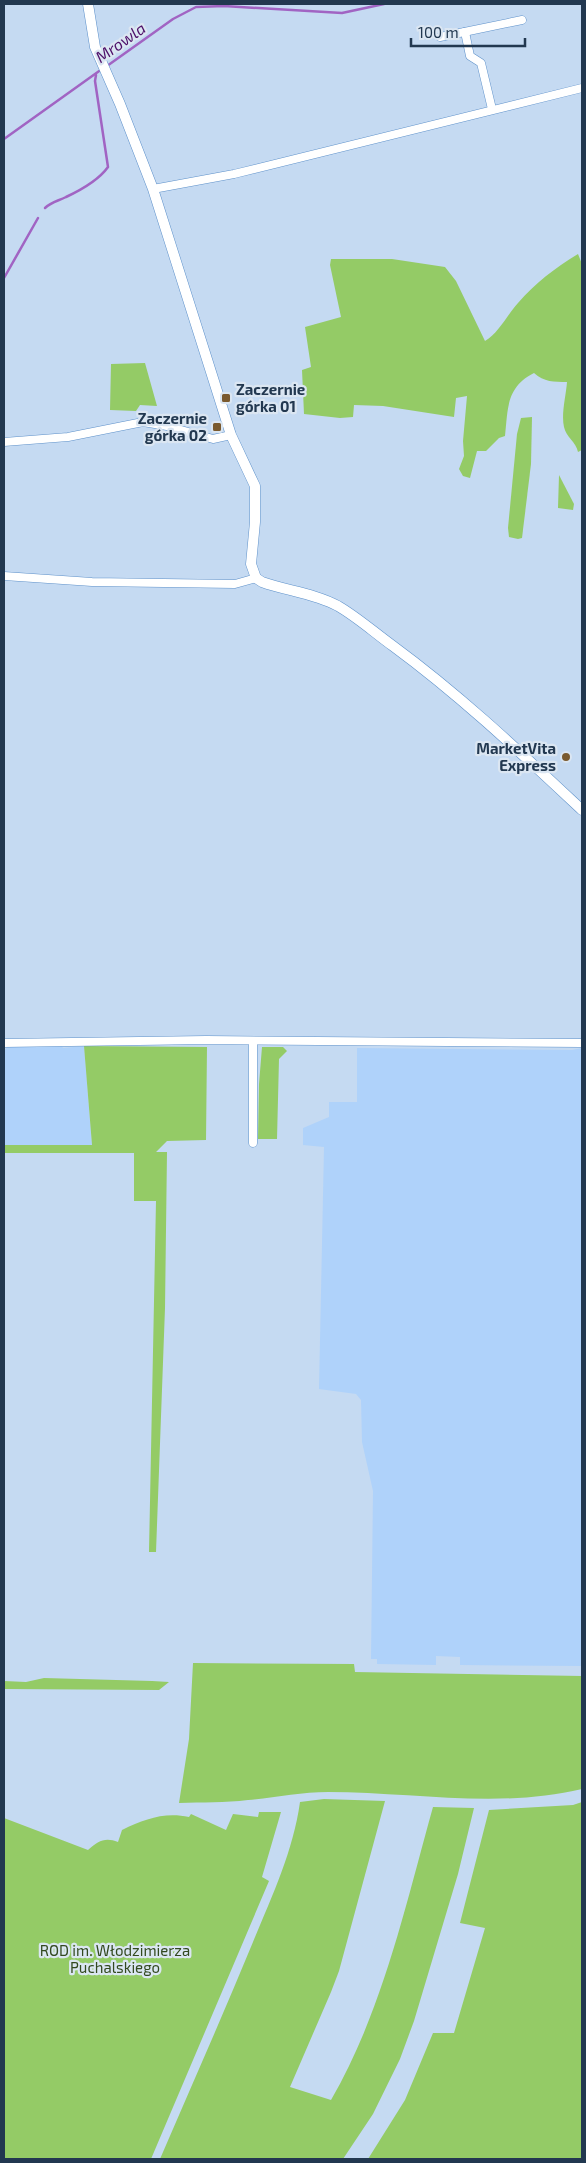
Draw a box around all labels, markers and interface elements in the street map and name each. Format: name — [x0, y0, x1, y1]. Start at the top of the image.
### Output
scale bar — [411, 15, 525, 47]
water label: Mrowla — [91, 18, 149, 66]
text: 100 m — [418, 23, 459, 41]
place label: Zaczernie górka 01 — [236, 380, 305, 415]
marker: Zaczernie górka 01 — [220, 392, 232, 404]
place label: Zaczernie górka 02 — [138, 409, 207, 444]
marker: Zaczernie górka 02 — [211, 421, 223, 433]
place label: MarketVita Express — [476, 739, 556, 774]
marker: MarketVita Express — [560, 751, 572, 763]
park label: ROD im. Włodzimierza Puchalskiego — [40, 1941, 190, 1976]

